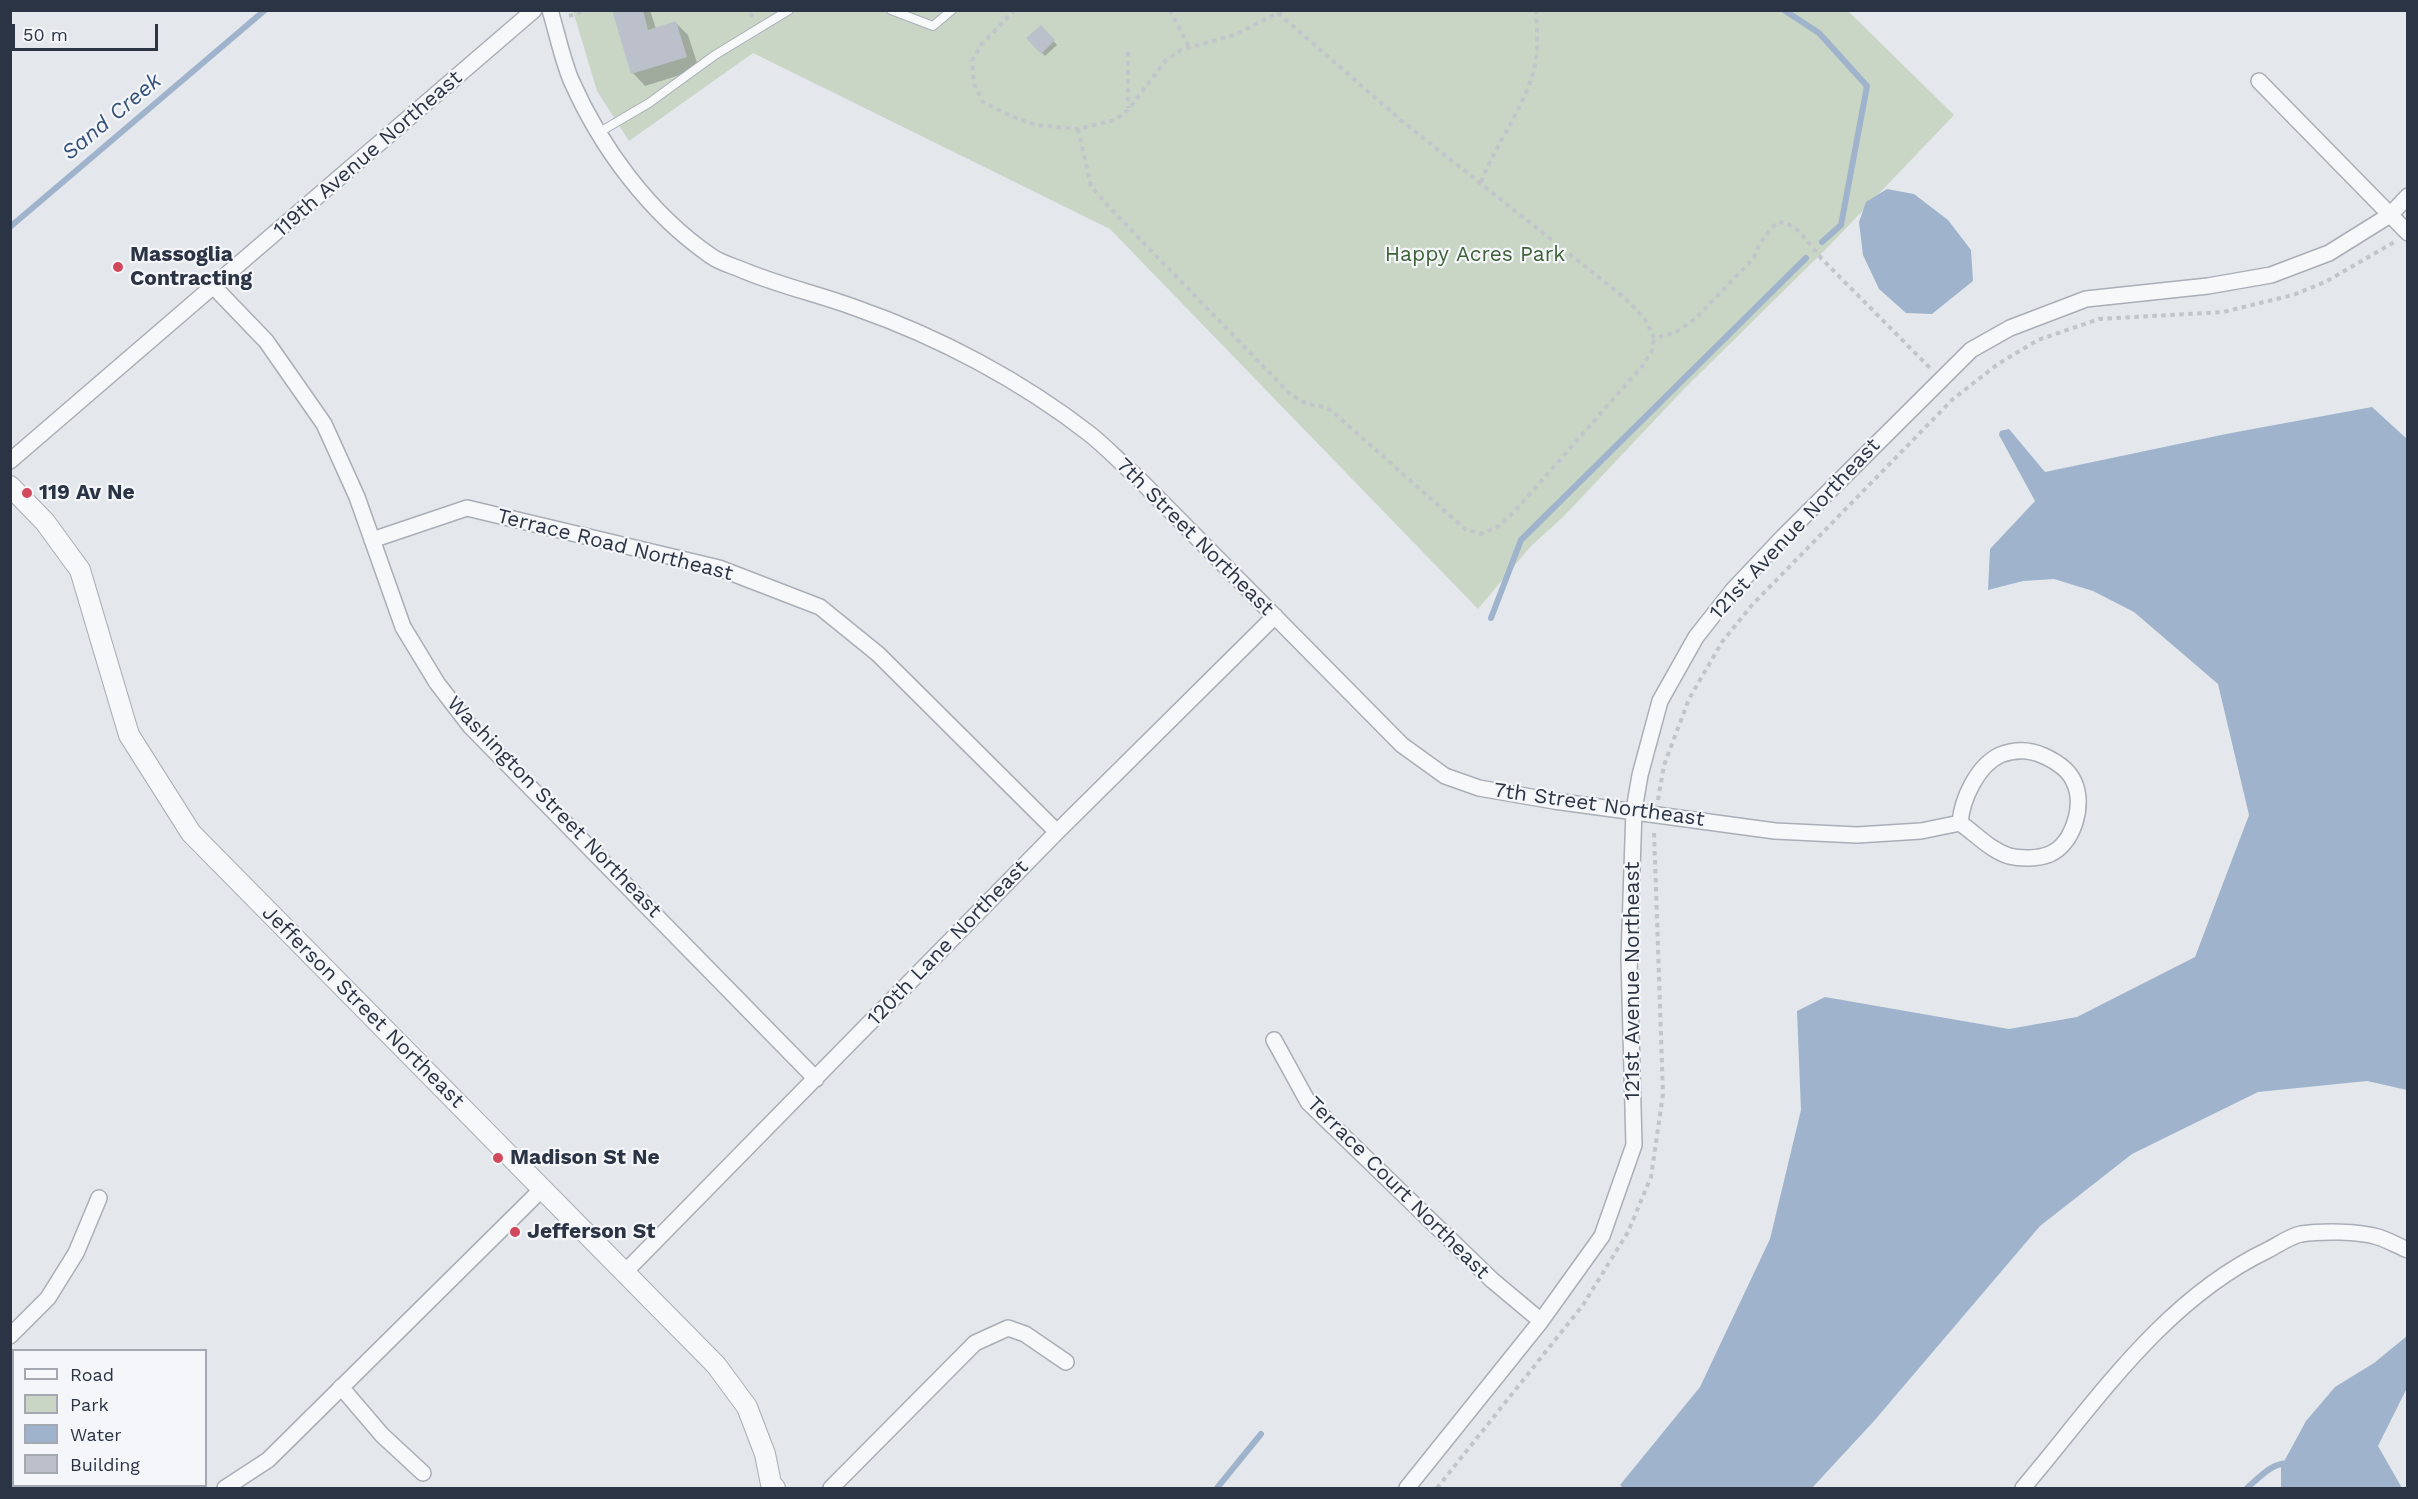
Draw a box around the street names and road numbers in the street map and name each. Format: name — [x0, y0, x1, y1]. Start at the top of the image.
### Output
street label: 119th Avenue Northeast — [269, 65, 467, 243]
street label: 121st Avenue Northeast — [1704, 433, 1886, 625]
street label: 7th Street Northeast — [1111, 453, 1279, 621]
street label: Terrace Road Northeast — [494, 503, 736, 587]
street label: Washington Street Northeast — [441, 691, 667, 923]
street label: 7th Street Northeast — [1492, 778, 1706, 832]
street label: 120th Lane Northeast — [862, 855, 1034, 1031]
street label: 121st Avenue Northeast — [1620, 862, 1646, 1100]
street label: Jefferson Street Northeast — [257, 901, 469, 1113]
street label: Terrace Court Northeast — [1302, 1092, 1494, 1284]

